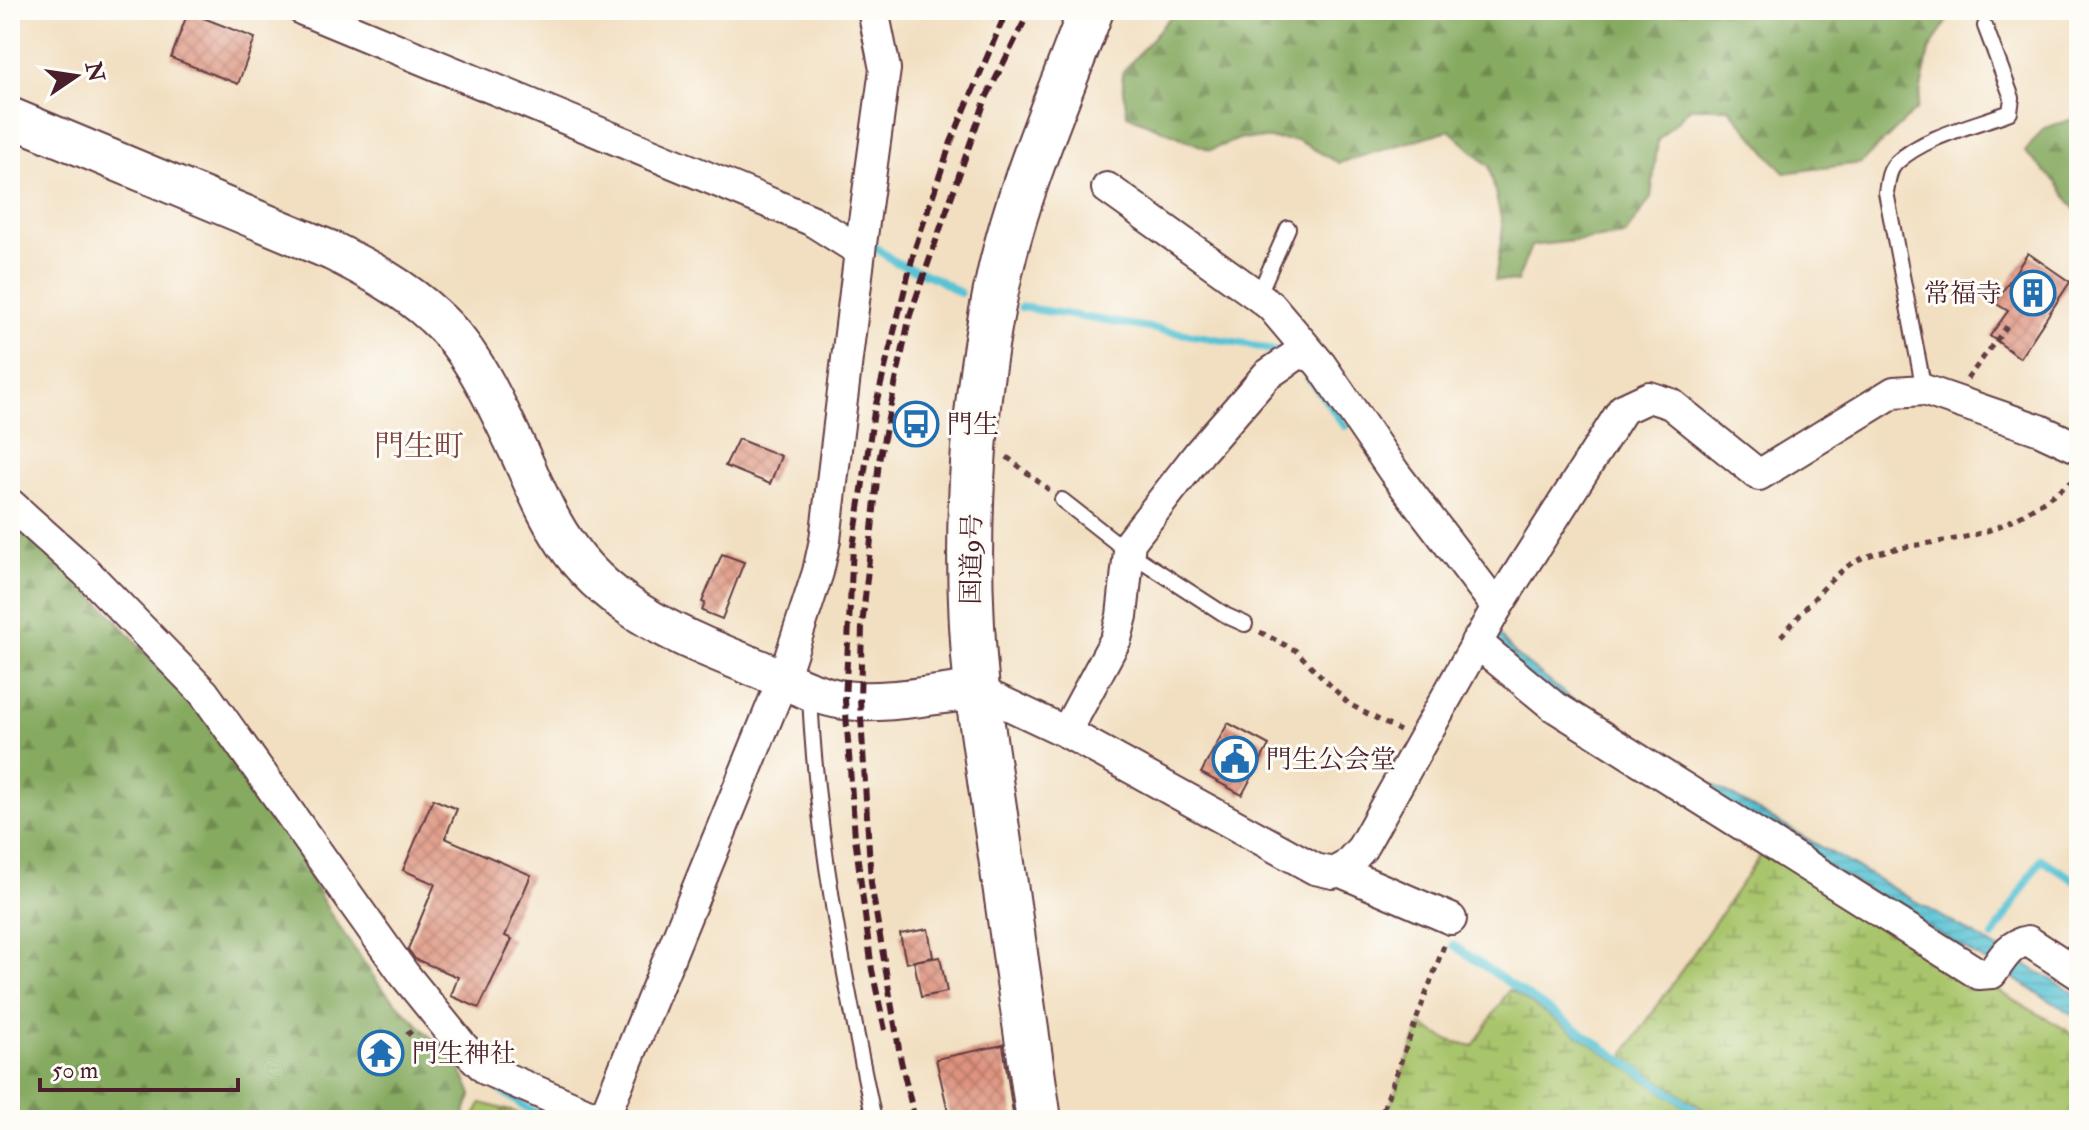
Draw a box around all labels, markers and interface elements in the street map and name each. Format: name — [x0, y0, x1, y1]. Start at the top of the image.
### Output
north arrow — [36, 36, 116, 116]
text: N — [78, 58, 110, 85]
building icon: 常福寺 — [2009, 269, 2057, 317]
place label: 常福寺 — [1924, 278, 2002, 310]
bus stop icon: 門生 — [892, 400, 940, 448]
place label: 門生 — [947, 409, 999, 441]
district label: 門生町 — [374, 428, 464, 465]
street label: 国道9号 — [955, 513, 989, 605]
public building icon: 門生公会堂 — [1211, 735, 1259, 783]
place label: 門生公会堂 — [1266, 744, 1396, 776]
temple icon: 門生神社 — [357, 1029, 405, 1077]
place label: 門生神社 — [412, 1038, 516, 1070]
scale bar — [40, 1042, 238, 1092]
text: 50 m — [52, 1055, 99, 1086]

